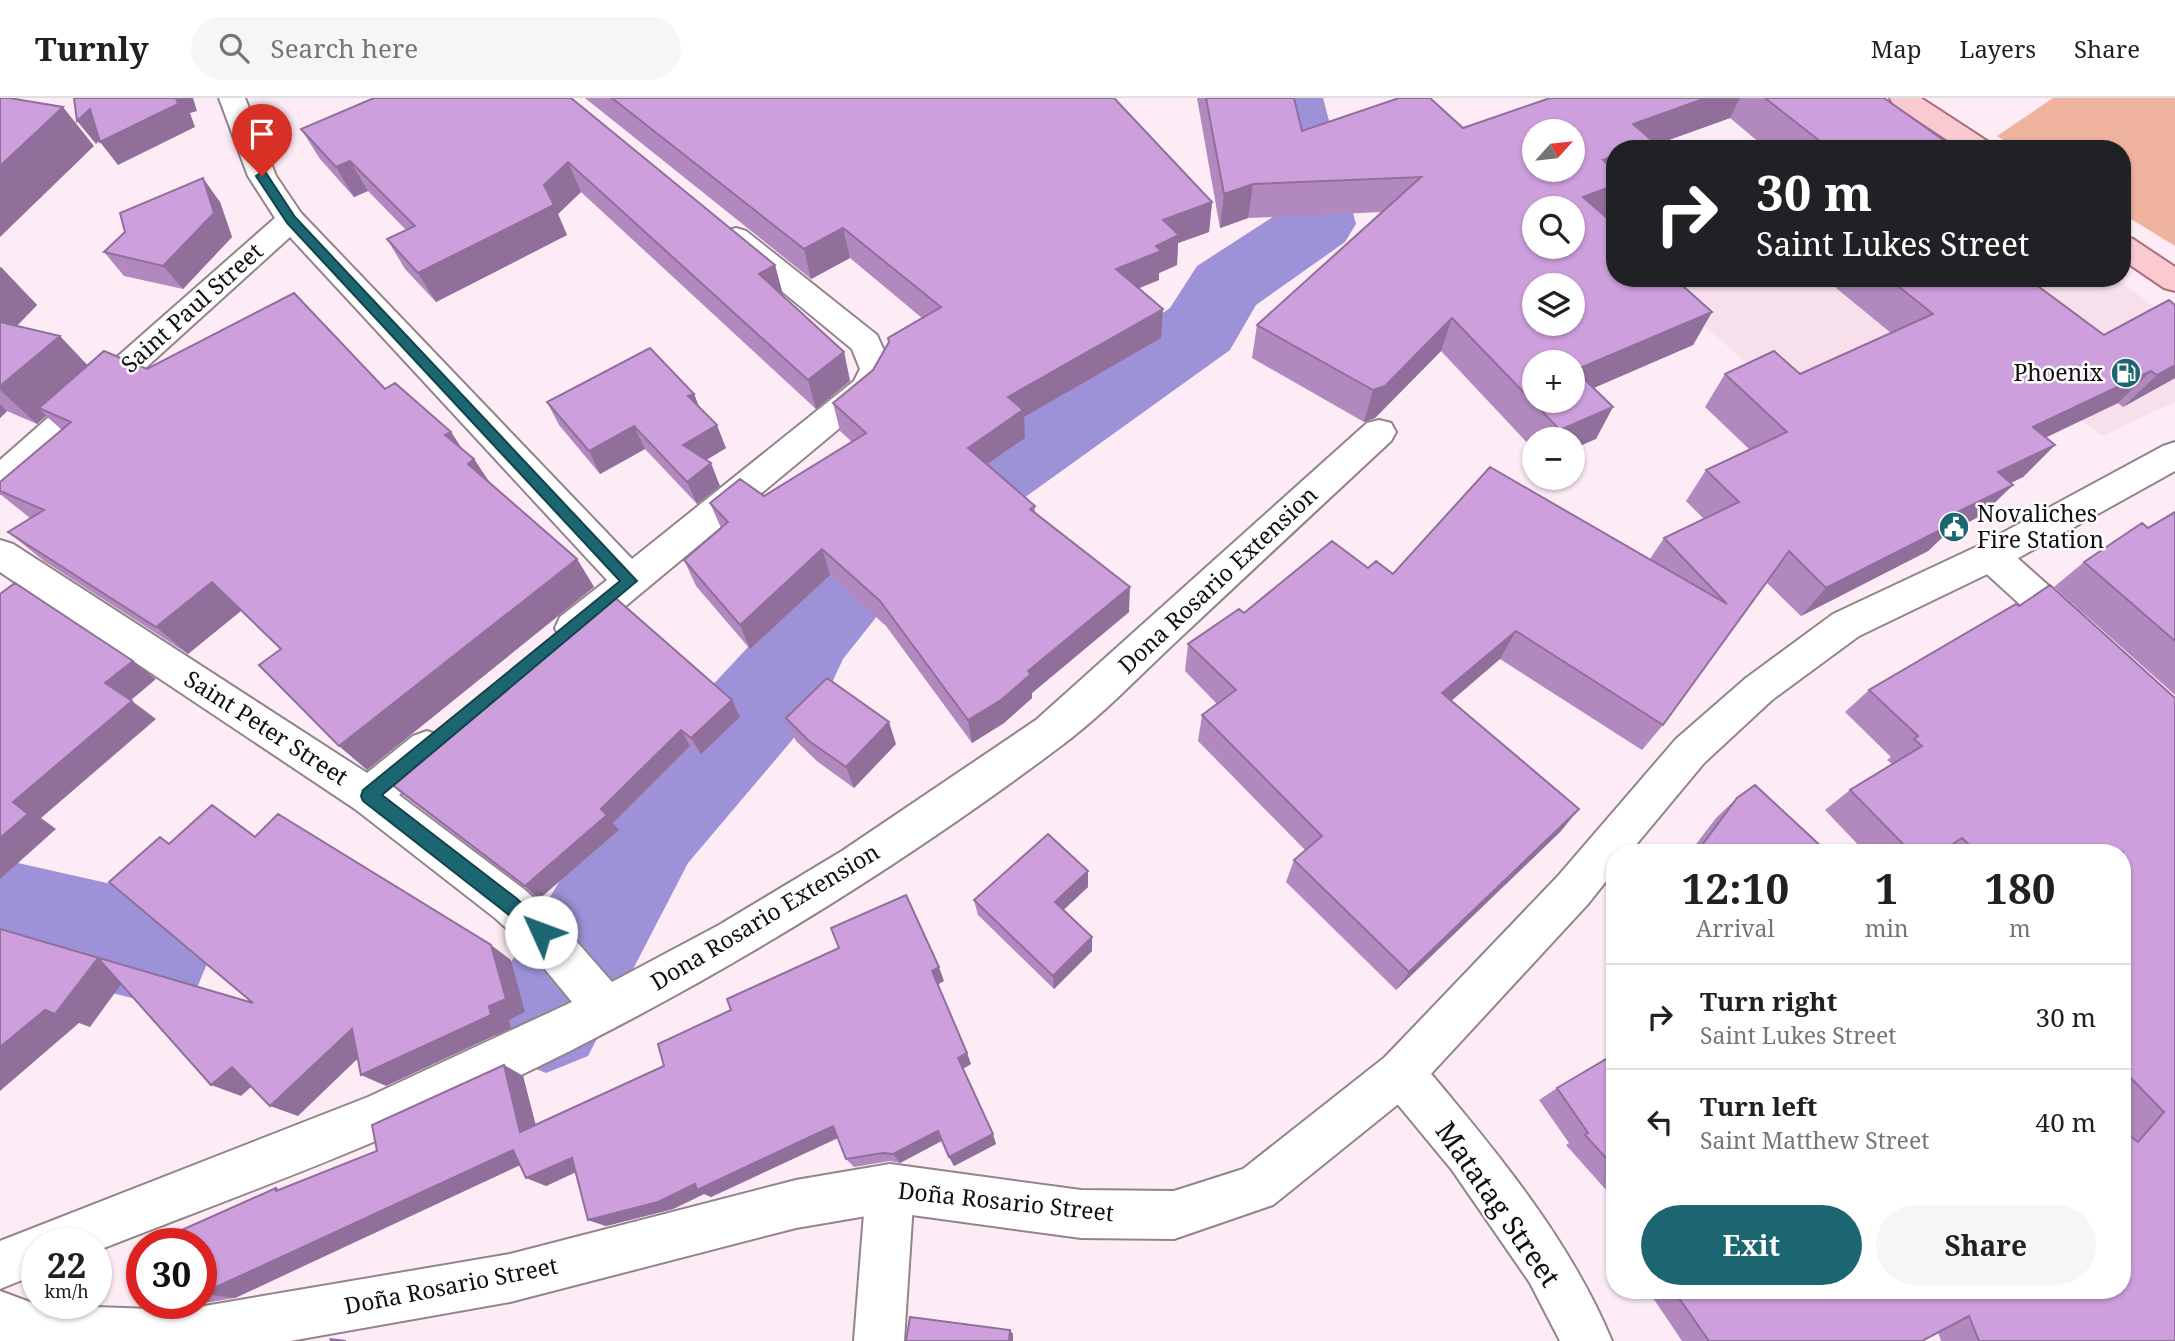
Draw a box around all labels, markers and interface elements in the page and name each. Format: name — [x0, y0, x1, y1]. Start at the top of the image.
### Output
search box — [191, 17, 681, 80]
text: Turnly — [35, 26, 149, 71]
icon: search — [215, 29, 253, 67]
text: Search here — [271, 30, 418, 66]
text: Map — [1871, 32, 1922, 65]
text: Layers — [1960, 32, 2036, 65]
text: Share — [2074, 32, 2140, 65]
pin — [232, 104, 292, 176]
icon: arrive — [243, 115, 281, 153]
north arrow — [1522, 119, 1586, 182]
map controls — [1522, 119, 1585, 490]
text: 30 m — [1756, 159, 1872, 225]
icon: right — [1641, 168, 1732, 259]
button: search — [1522, 196, 1585, 259]
text: Saint Lukes Street — [1756, 222, 2029, 265]
street label: Saint Paul Street — [114, 235, 269, 380]
button: layers — [1522, 273, 1585, 336]
button: + — [1522, 350, 1585, 413]
place label: Phoenix — [2013, 356, 2104, 388]
fuel station icon: Phoenix — [2109, 356, 2143, 390]
button: − — [1522, 427, 1585, 490]
street label: Dona Rosario Extension — [1111, 478, 1324, 680]
place label: Novaliches Fire Station — [1977, 497, 2104, 555]
public building icon: Novaliches Fire Station — [1937, 510, 1971, 544]
street label: Saint Peter Street — [178, 662, 355, 792]
street label: Dona Rosario Extension — [644, 835, 885, 997]
text: 12:10 — [1682, 859, 1789, 916]
text: 1 — [1875, 859, 1899, 916]
text: 180 — [1984, 859, 2055, 916]
position arrow — [504, 895, 578, 969]
text: Arrival — [1696, 912, 1775, 944]
text: min — [1865, 912, 1909, 944]
text: m — [2009, 912, 2031, 944]
text: Turn right — [1700, 983, 1837, 1019]
icon: right — [1641, 998, 1679, 1036]
text: 30 m — [2036, 999, 2096, 1035]
text: Saint Lukes Street — [1700, 1019, 1896, 1051]
text: Turn left — [1700, 1088, 1817, 1124]
icon: left — [1641, 1103, 1679, 1141]
text: 40 m — [2036, 1104, 2096, 1140]
street label: Matatag Street — [1428, 1113, 1570, 1294]
text: Saint Matthew Street — [1700, 1124, 1929, 1156]
street label: Doña Rosario Street — [897, 1174, 1116, 1228]
button: Exit — [1641, 1205, 1862, 1285]
button: Share — [1876, 1205, 2096, 1285]
speed limit sign: 30 — [126, 1228, 217, 1319]
text: 22 — [47, 1241, 86, 1288]
street label: Doña Rosario Street — [341, 1249, 560, 1321]
text: km/h — [44, 1279, 89, 1303]

